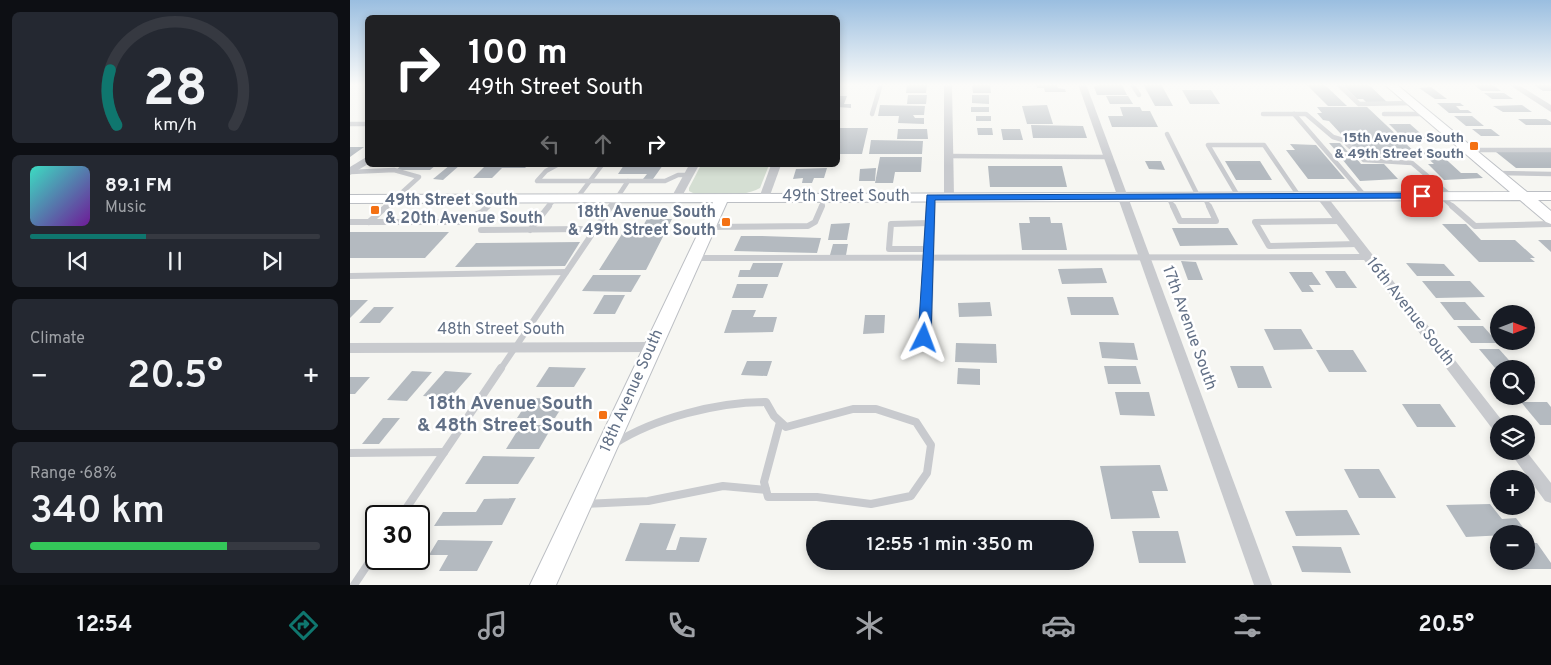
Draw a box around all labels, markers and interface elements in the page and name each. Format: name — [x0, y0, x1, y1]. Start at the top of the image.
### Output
text: 100 m — [468, 32, 568, 76]
icon: right — [385, 35, 450, 100]
text: 28 — [143, 58, 207, 124]
text: 49th Street South — [468, 75, 643, 102]
text: km/h — [153, 114, 197, 137]
icon: left — [536, 130, 564, 158]
icon: ahead — [589, 130, 617, 158]
icon: right — [642, 130, 670, 158]
place label: 15th Avenue South & 49th Street South — [1334, 130, 1464, 163]
marker: 15th Avenue South & 49th Street South — [1468, 140, 1480, 152]
text: 89.1 FM — [105, 174, 172, 198]
pin — [1401, 175, 1443, 217]
icon: arrive — [1408, 182, 1436, 210]
street label: 49th Street South — [782, 187, 910, 207]
place label: 49th Street South & 20th Avenue South — [385, 191, 543, 229]
text: Music — [105, 198, 146, 218]
place label: 18th Avenue South & 49th Street South — [568, 203, 716, 241]
marker: 49th Street South & 20th Avenue South — [369, 204, 381, 216]
marker: 18th Avenue South & 49th Street South — [720, 216, 732, 228]
icon: previous — [64, 247, 92, 275]
icon: pause — [161, 247, 189, 275]
icon: next — [258, 247, 286, 275]
street label: 16th Avenue South — [1361, 254, 1459, 370]
street label: 17th Avenue South — [1157, 263, 1221, 393]
north arrow — [1490, 305, 1535, 350]
map controls — [1490, 305, 1535, 570]
position arrow — [897, 311, 949, 363]
street label: 48th Street South — [437, 320, 565, 340]
street label: 18th Avenue South — [596, 326, 668, 456]
text: Climate — [30, 329, 85, 349]
text: 20.5° — [127, 353, 223, 402]
text: − — [30, 360, 48, 396]
text: + — [302, 360, 320, 396]
button: search — [1490, 360, 1535, 405]
place label: 18th Avenue South & 48th Street South — [417, 392, 593, 438]
marker: 18th Avenue South & 48th Street South — [597, 409, 609, 421]
button: layers — [1490, 415, 1535, 460]
text: Range · 68% — [30, 464, 117, 484]
button: + — [1490, 470, 1535, 515]
text: 340 km — [30, 488, 165, 537]
speed limit sign: 30 — [365, 505, 430, 570]
button: − — [1490, 525, 1535, 570]
text: 12:55 · 1 min · 350 m — [867, 533, 1033, 557]
icon: directions — [286, 608, 321, 643]
icon: music — [475, 608, 510, 643]
icon: phone — [664, 608, 699, 643]
icon: climate — [852, 608, 887, 643]
icon: car — [1041, 608, 1076, 643]
icon: filters — [1230, 608, 1265, 643]
text: 12:54 — [77, 612, 132, 639]
text: 20.5° — [1418, 612, 1474, 639]

